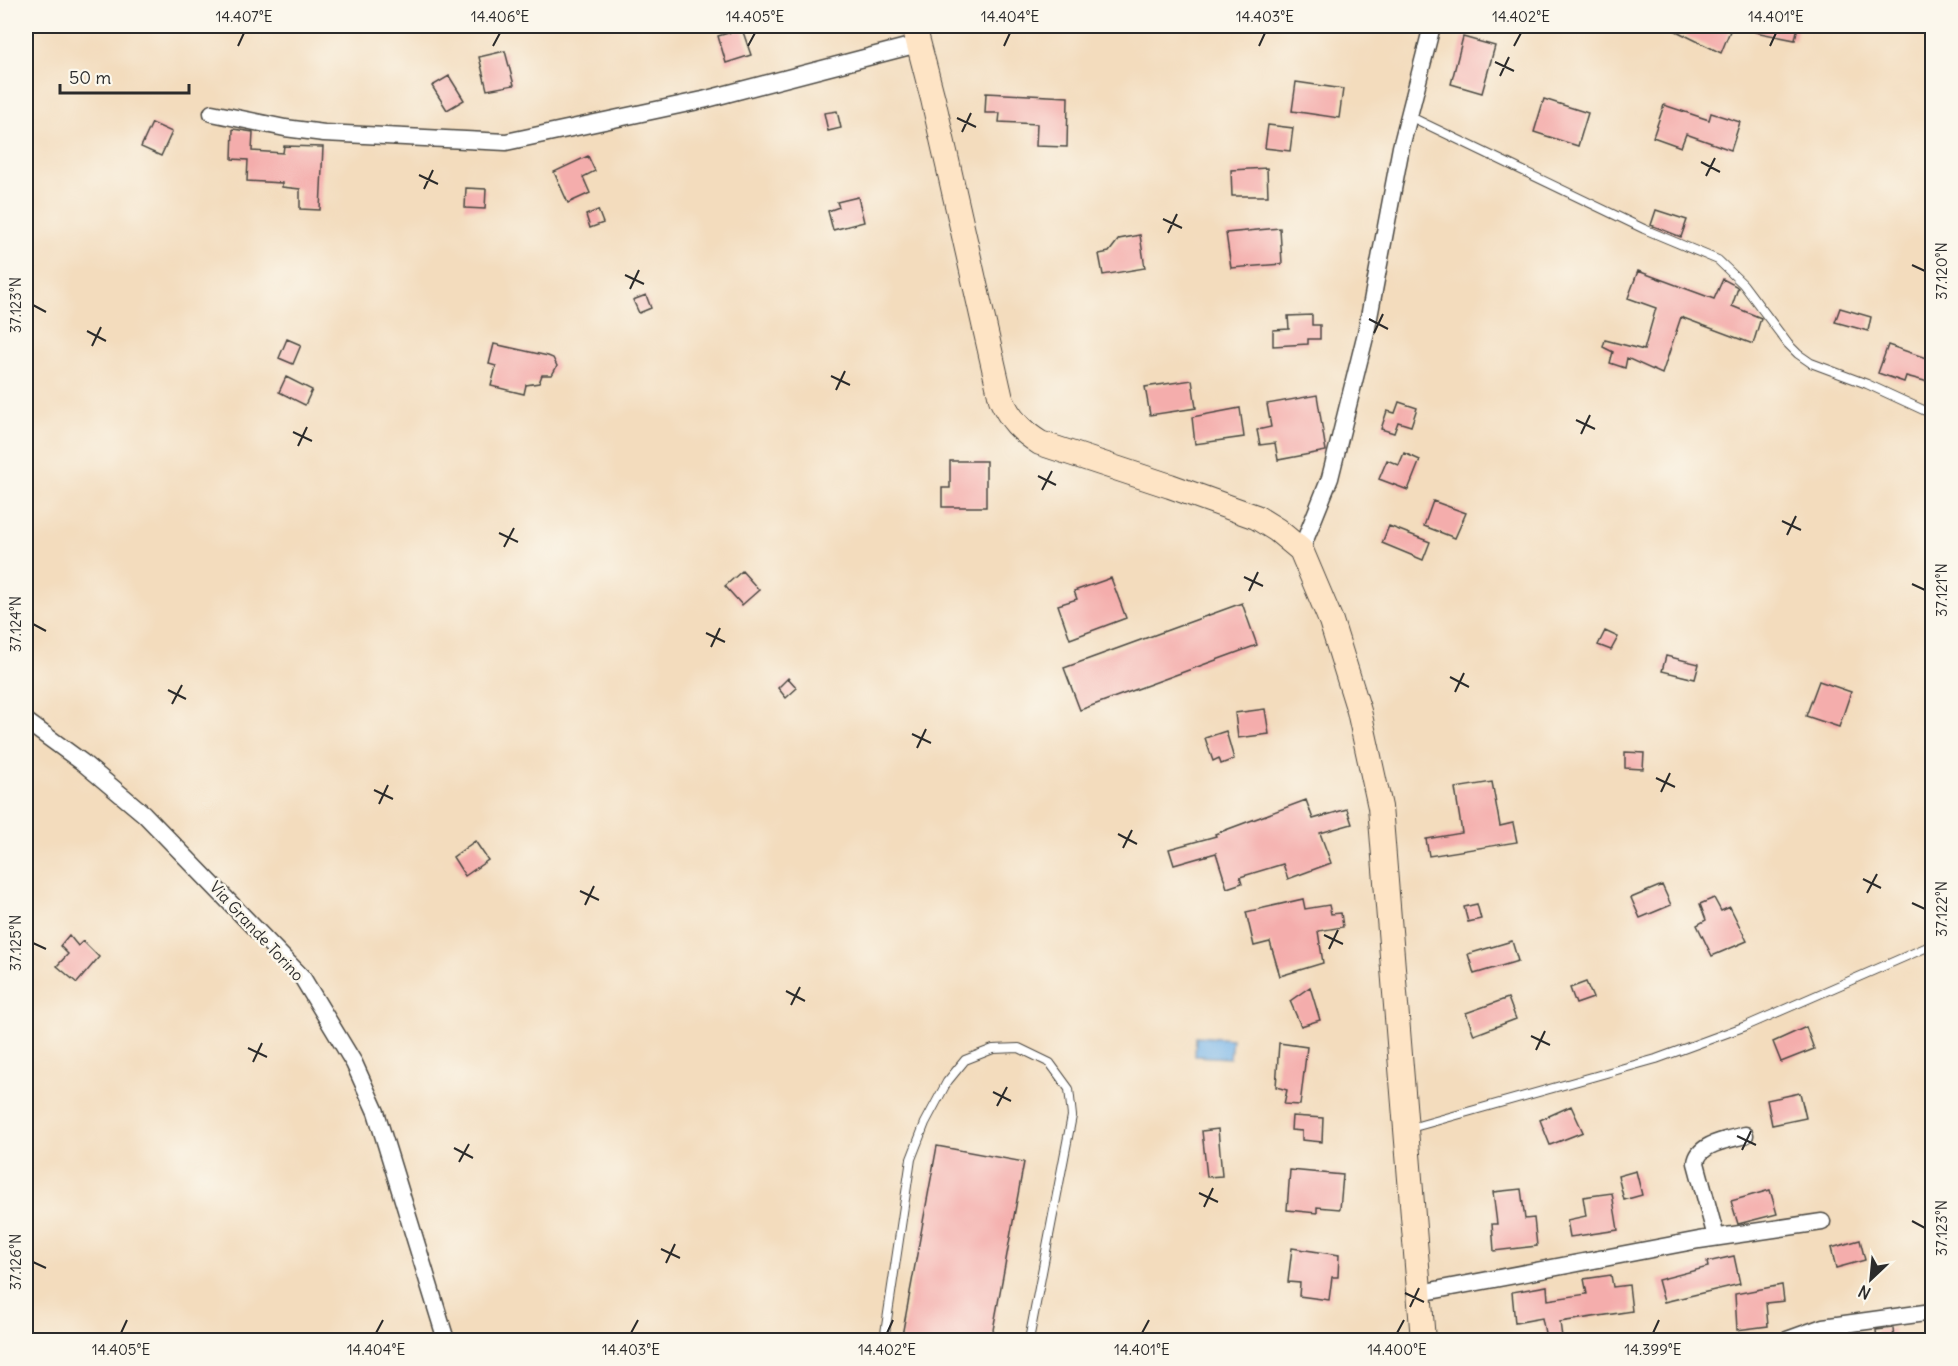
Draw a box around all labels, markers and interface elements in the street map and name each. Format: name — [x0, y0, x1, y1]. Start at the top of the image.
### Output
text: 14.407°E — [216, 7, 273, 26]
text: 14.406°E — [471, 7, 529, 26]
text: 14.405°E — [726, 7, 784, 26]
text: 14.404°E — [981, 7, 1039, 26]
text: 14.403°E — [1236, 7, 1294, 26]
text: 14.402°E — [1492, 7, 1550, 26]
text: 14.401°E — [1748, 7, 1804, 26]
scale bar — [60, 57, 189, 95]
text: 50 m — [69, 66, 111, 89]
text: 37.120°N — [1932, 242, 1951, 300]
text: 37.123°N — [6, 277, 25, 333]
text: 37.121°N — [1932, 563, 1951, 617]
text: 37.124°N — [6, 596, 25, 652]
street label: Via Grande Torino — [206, 877, 308, 985]
text: 37.122°N — [1932, 881, 1951, 937]
text: 37.125°N — [6, 915, 25, 971]
text: 37.123°N — [1932, 1200, 1951, 1256]
text: 37.126°N — [6, 1234, 25, 1290]
north arrow — [1841, 1249, 1901, 1309]
text: N — [1855, 1281, 1874, 1304]
text: 14.405°E — [92, 1340, 150, 1359]
text: 14.404°E — [347, 1340, 405, 1359]
text: 14.403°E — [602, 1340, 660, 1359]
text: 14.402°E — [858, 1340, 916, 1359]
text: 14.401°E — [1114, 1340, 1170, 1359]
text: 14.400°E — [1367, 1340, 1427, 1359]
text: 14.399°E — [1624, 1340, 1682, 1359]

